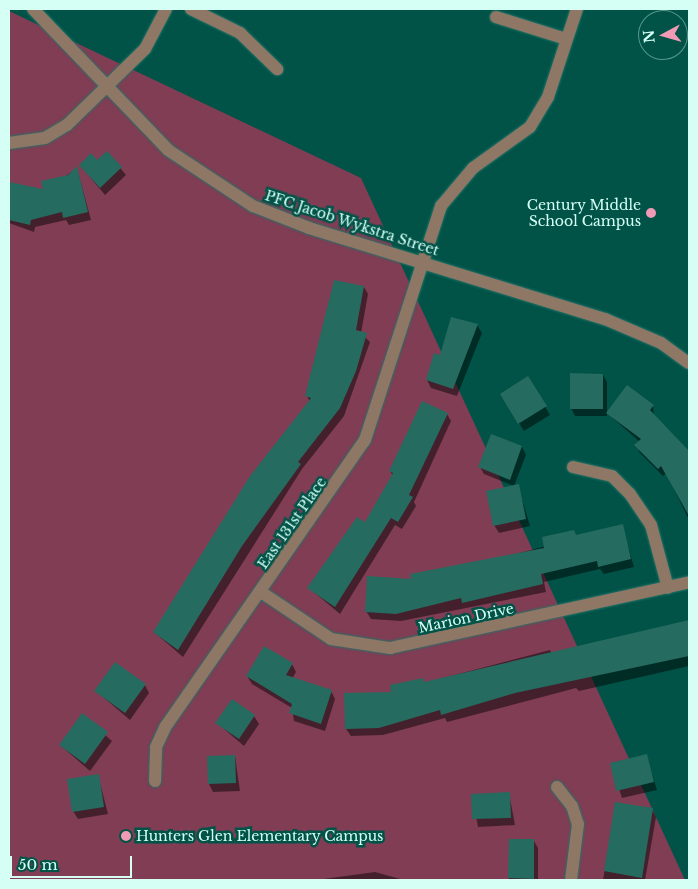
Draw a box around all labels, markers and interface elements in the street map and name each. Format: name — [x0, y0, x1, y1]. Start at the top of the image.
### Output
north arrow — [638, 10, 688, 60]
text: N — [639, 29, 659, 44]
street label: PFC Jacob Wykstra Street — [263, 187, 441, 259]
place label: Century Middle School Campus — [526, 197, 641, 230]
marker: Century Middle School Campus — [645, 207, 657, 219]
street label: East 131st Place — [254, 474, 330, 572]
street label: Marion Drive — [417, 600, 515, 636]
place label: Hunters Glen Elementary Campus — [136, 828, 384, 844]
marker: Hunters Glen Elementary Campus — [120, 830, 132, 842]
scale bar — [12, 846, 135, 878]
text: 50 m — [18, 855, 58, 874]

